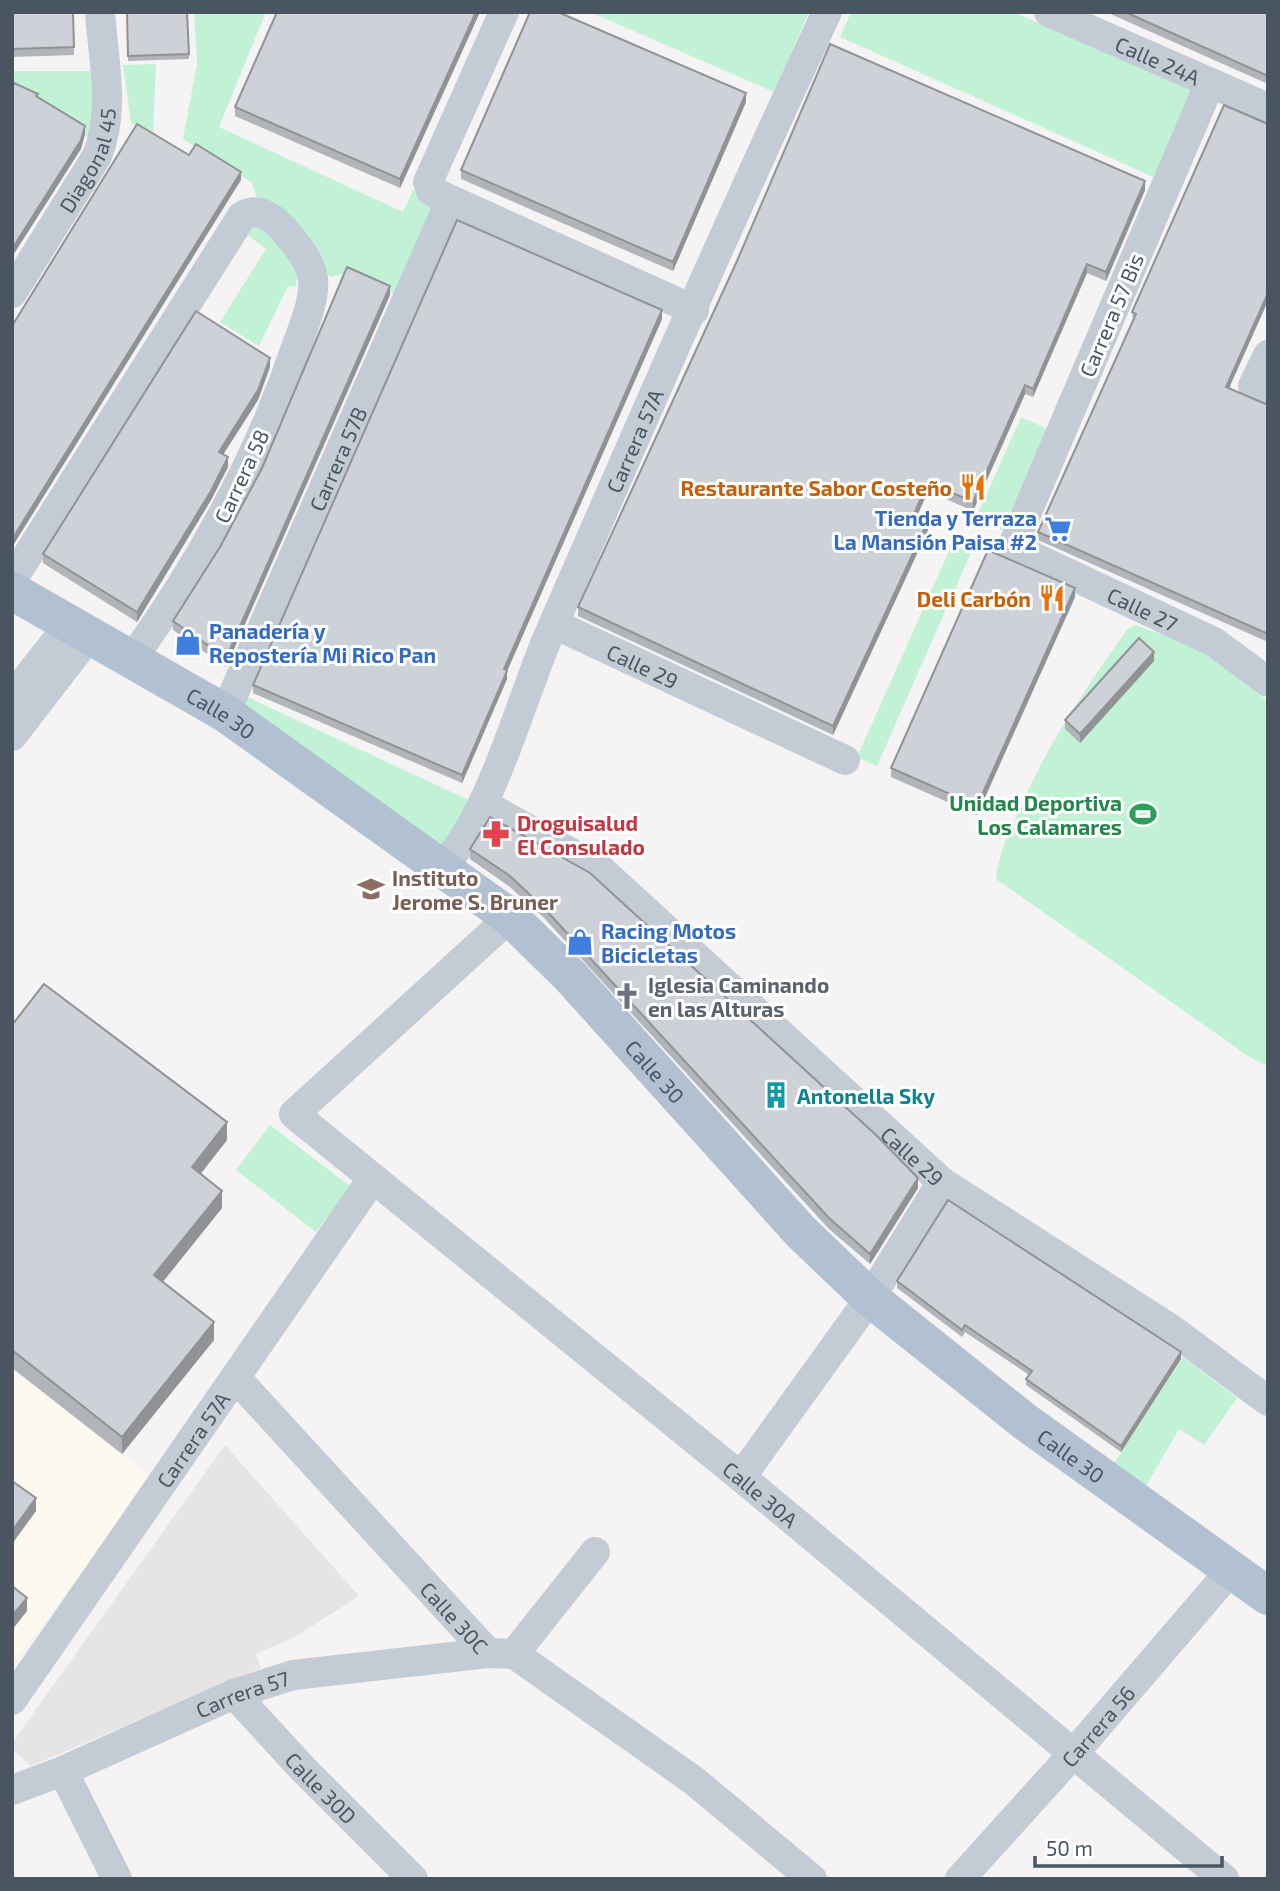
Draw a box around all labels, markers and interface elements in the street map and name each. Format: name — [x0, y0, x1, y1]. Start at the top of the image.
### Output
street label: Calle 24A — [1112, 30, 1204, 89]
street label: Diagonal 45 — [53, 107, 119, 217]
street label: Carrera 57 Bis — [1074, 250, 1148, 380]
street label: Carrera 57A — [600, 385, 667, 496]
street label: Carrera 57B — [303, 403, 371, 514]
street label: Carrera 58 — [209, 425, 273, 527]
restaurant icon: Restaurante Sabor Costeño — [958, 472, 988, 502]
place label: Restaurante Sabor Costeño — [680, 475, 952, 500]
place label: Tienda y Terraza La Mansión Paisa #2 — [833, 505, 1037, 554]
supermarket icon: Tienda y Terraza La Mansión Paisa #2 — [1043, 514, 1073, 544]
street label: Calle 27 — [1104, 581, 1182, 636]
restaurant icon: Deli Carbón — [1037, 583, 1067, 613]
place label: Deli Carbón — [917, 586, 1031, 611]
place label: Panadería y Repostería Mi Rico Pan — [209, 618, 436, 667]
shop icon: Panadería y Repostería Mi Rico Pan — [173, 627, 203, 657]
street label: Calle 29 — [603, 638, 682, 693]
street label: Calle 30 — [183, 681, 260, 743]
place label: Unidad Deportiva Los Calamares — [949, 790, 1122, 839]
sports icon: Unidad Deportiva Los Calamares — [1128, 799, 1158, 829]
place label: Droguisalud El Consulado — [517, 810, 645, 859]
pharmacy icon: Droguisalud El Consulado — [481, 819, 511, 849]
place label: Instituto Jerome S. Bruner — [392, 865, 558, 914]
school or university icon: Instituto Jerome S. Bruner — [356, 874, 386, 904]
place label: Racing Motos Bicicletas — [601, 918, 736, 967]
shop icon: Racing Motos Bicicletas — [565, 927, 595, 957]
place label: Iglesia Caminando en las Alturas — [648, 972, 829, 1021]
church icon: Iglesia Caminando en las Alturas — [612, 981, 642, 1011]
street label: Calle 30 — [621, 1034, 691, 1108]
building icon: Antonella Sky — [761, 1080, 791, 1110]
place label: Antonella Sky — [797, 1083, 935, 1109]
street label: Calle 29 — [876, 1121, 949, 1190]
street label: Carrera 57A — [151, 1387, 234, 1492]
street label: Calle 30 — [1033, 1423, 1110, 1488]
street label: Calle 30A — [718, 1455, 803, 1532]
street label: Calle 30C — [416, 1576, 494, 1658]
street label: Carrera 57 — [191, 1665, 292, 1722]
street label: Carrera 56 — [1056, 1680, 1139, 1771]
street label: Calle 30D — [281, 1747, 362, 1828]
scale bar — [1035, 1825, 1222, 1869]
text: 50 m — [1046, 1835, 1093, 1860]

